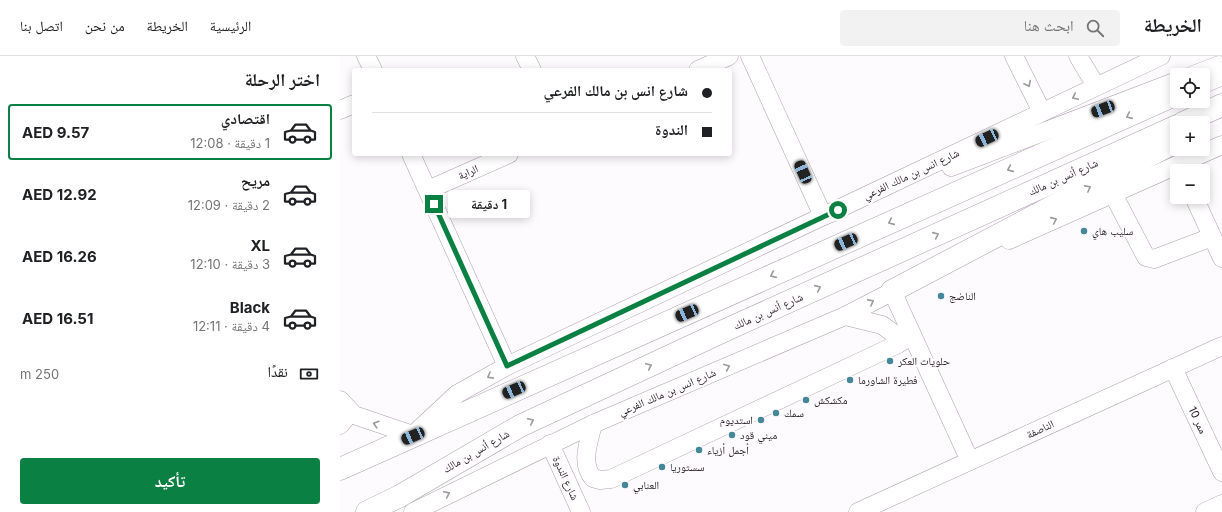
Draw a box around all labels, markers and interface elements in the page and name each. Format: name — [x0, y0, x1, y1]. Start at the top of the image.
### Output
search box — [840, 10, 1120, 46]
text: الخريطة — [1144, 14, 1202, 37]
text: ابحث هنا — [1024, 16, 1074, 35]
text: اتصل بنا — [20, 17, 63, 34]
text: من نحن — [85, 17, 125, 34]
text: الخريطة — [147, 17, 188, 34]
text: الرئيسية — [210, 17, 251, 34]
icon: search — [1084, 17, 1106, 39]
map controls — [1170, 68, 1210, 204]
button: locate — [1170, 68, 1210, 108]
text: اختر الرحلة — [245, 69, 320, 90]
one-way arrow — [1023, 80, 1031, 87]
text: شارع انس بن مالك الفرعي — [544, 81, 688, 100]
one-way arrow — [1071, 92, 1079, 100]
car — [1090, 99, 1116, 119]
text: اقتصادي — [221, 109, 270, 128]
one-way arrow — [1125, 111, 1132, 119]
icon: car — [282, 114, 318, 150]
button: + — [1170, 116, 1210, 156]
text: الندوة — [655, 120, 688, 139]
text: AED 9.57 — [22, 123, 89, 142]
car — [974, 127, 1000, 149]
text: 1 دقيقة · 12:08 — [190, 135, 270, 151]
street label: شارع انس بن مالك الفرعي — [861, 146, 962, 204]
street label: شارع أنس بن مالك — [1026, 155, 1100, 199]
car — [793, 159, 813, 185]
street label: الراية — [456, 161, 480, 183]
one-way arrow — [1007, 164, 1014, 172]
button: − — [1170, 164, 1210, 204]
text: مريح — [241, 171, 270, 190]
icon: car — [282, 176, 318, 212]
text: AED 12.92 — [22, 185, 97, 204]
one-way arrow — [1083, 185, 1091, 193]
callout: 1 دقيقة — [448, 190, 530, 218]
route end — [425, 195, 443, 213]
text: 1 دقيقة — [471, 196, 507, 212]
text: 2 دقيقة · 12:09 — [188, 197, 270, 213]
route start — [829, 201, 847, 219]
one-way arrow — [888, 217, 896, 225]
one-way arrow — [1050, 217, 1057, 225]
place label: سليب هاي — [1092, 224, 1133, 240]
marker: سليب هاي — [1079, 226, 1089, 236]
car — [833, 232, 859, 252]
one-way arrow — [932, 232, 940, 240]
text: XL — [250, 236, 270, 255]
icon: car — [282, 238, 318, 274]
text: AED 16.26 — [22, 247, 97, 266]
text: 3 دقيقة · 12:10 — [190, 256, 270, 272]
one-way arrow — [769, 270, 777, 278]
one-way arrow — [813, 285, 821, 293]
street label: شارع أنس بن مالك — [731, 289, 805, 333]
place label: الناضج — [949, 289, 976, 303]
marker: الناضج — [936, 291, 946, 301]
text: Black — [230, 298, 270, 317]
icon: car — [282, 300, 318, 336]
one-way arrow — [867, 300, 874, 307]
car — [674, 303, 700, 323]
text: AED 16.51 — [22, 309, 93, 328]
text: 4 دقيقة · 12:11 — [193, 318, 270, 334]
place label: حلويات العكر — [897, 354, 950, 368]
marker: حلويات العكر — [885, 356, 895, 366]
text: نقدًا — [267, 362, 288, 381]
icon: cash — [298, 363, 320, 385]
one-way arrow — [644, 363, 652, 371]
one-way arrow — [723, 364, 730, 372]
street label: شارع انس بن مالك الفرعي — [616, 365, 719, 421]
text: 250 m — [20, 366, 59, 382]
one-way arrow — [487, 371, 494, 378]
place label: فطيرة الشاورما — [858, 373, 918, 387]
marker: فطيرة الشاورما — [845, 375, 855, 385]
car — [501, 380, 527, 400]
place label: مكشكش — [814, 393, 848, 407]
marker: مكشكش — [801, 395, 811, 405]
street label: ممر 10 — [1186, 404, 1210, 436]
place label: سمك — [784, 406, 804, 420]
marker: سمك — [771, 408, 781, 418]
place label: استديوم — [720, 413, 753, 427]
marker: استديوم — [756, 415, 766, 425]
street label: الناصفة — [1024, 417, 1056, 441]
one-way arrow — [527, 418, 534, 426]
one-way arrow — [373, 420, 380, 429]
car — [400, 426, 426, 446]
street label: شارع أنس بن مالك — [440, 426, 512, 476]
place label: ميني قود — [740, 428, 777, 444]
marker: ميني قود — [727, 430, 737, 440]
place label: أجمل أزياء — [707, 443, 749, 457]
marker: أجمل أزياء — [694, 445, 704, 455]
street label: شارع الندوة — [550, 454, 582, 502]
button: تأكيد — [20, 458, 320, 504]
place label: سستوريا — [670, 460, 704, 474]
marker: سستوريا — [657, 462, 667, 472]
place label: العنابي — [633, 478, 659, 494]
marker: العنابي — [620, 480, 630, 490]
one-way arrow — [443, 491, 450, 499]

